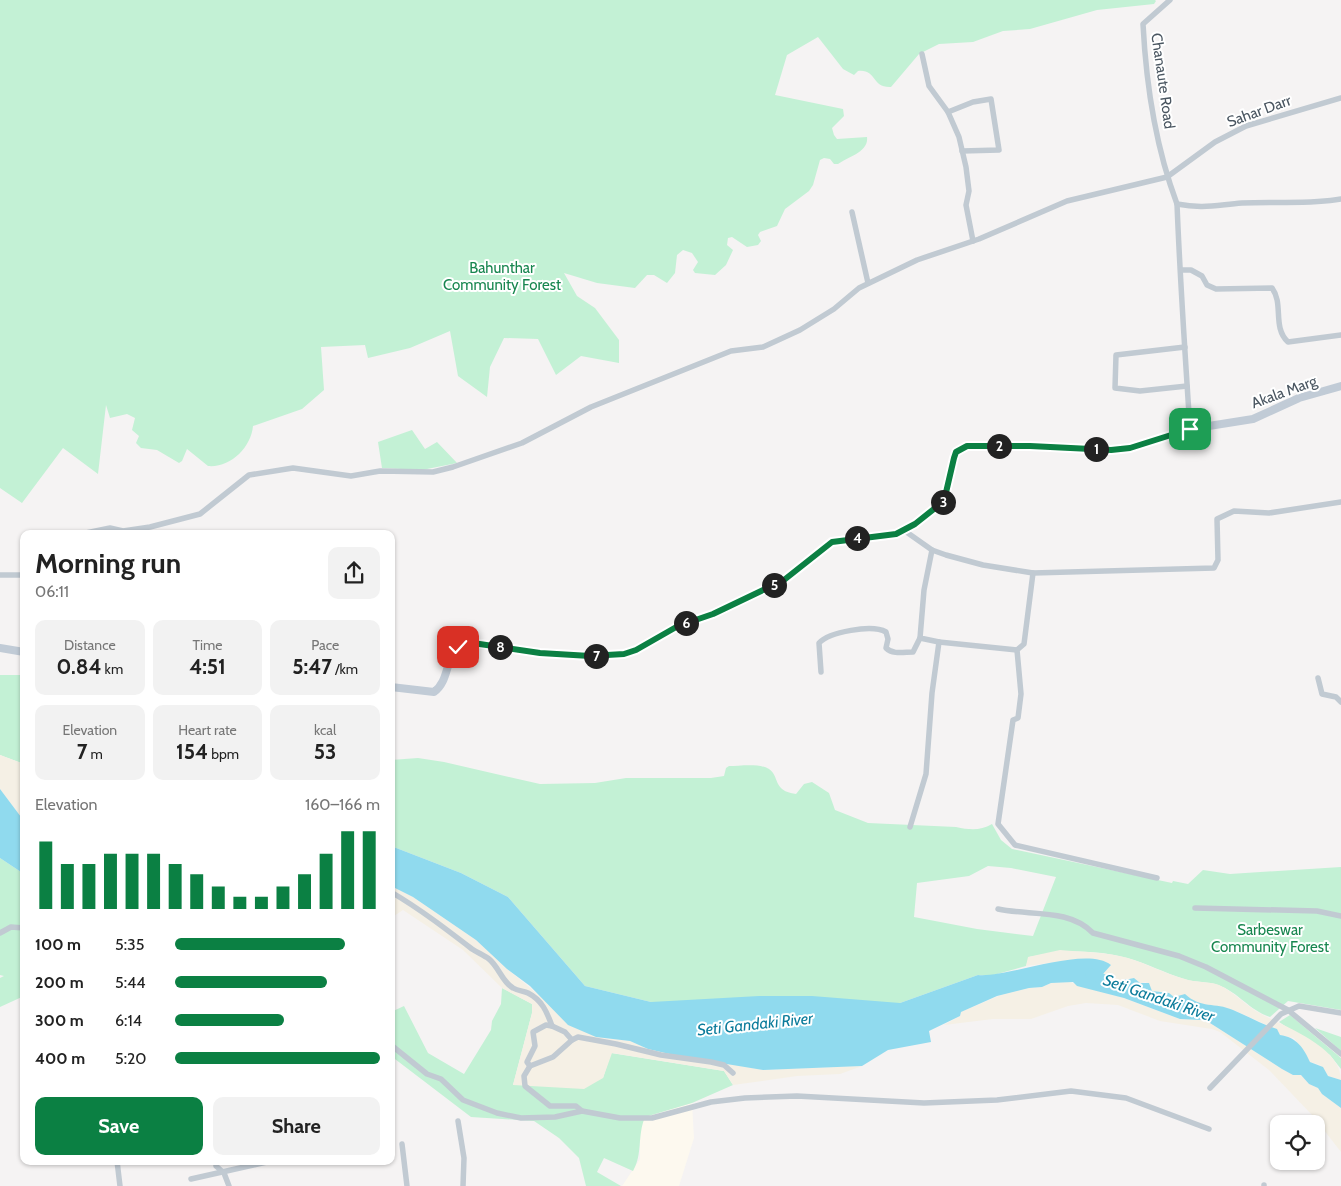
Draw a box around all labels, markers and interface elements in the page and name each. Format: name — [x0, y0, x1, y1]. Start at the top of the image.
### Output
street label: Chanaute Road — [1147, 32, 1179, 130]
street label: Sahar Darr — [1225, 91, 1294, 131]
park label: Bahunthar Community Forest — [443, 259, 561, 294]
street label: Akala Marg — [1249, 372, 1320, 412]
pin — [1169, 408, 1211, 450]
icon: arrive — [1176, 415, 1204, 443]
pin: 2 — [986, 434, 1012, 458]
pin: 1 — [1084, 436, 1108, 462]
text: 2 — [996, 437, 1003, 455]
text: 1 — [1094, 440, 1099, 458]
pin: 3 — [930, 490, 956, 514]
text: 3 — [940, 493, 947, 511]
pin: 4 — [844, 526, 870, 550]
text: 4 — [853, 529, 862, 547]
text: Morning run — [35, 546, 181, 580]
button: share — [328, 547, 380, 599]
pin: 5 — [762, 572, 786, 598]
text: 5 — [771, 576, 778, 594]
text: 06:11 — [35, 582, 69, 601]
pin: 6 — [674, 610, 698, 636]
text: 6 — [683, 614, 690, 632]
pin — [437, 626, 479, 668]
icon: check — [444, 633, 472, 661]
pin: 8 — [488, 634, 512, 660]
text: Distance — [64, 636, 116, 654]
text: Time — [193, 636, 222, 654]
text: Pace — [311, 636, 339, 654]
text: 8 — [496, 638, 505, 656]
pin: 7 — [584, 644, 608, 668]
text: 7 — [593, 647, 600, 665]
text: 0.84 — [56, 654, 101, 679]
text: 4:51 — [189, 654, 226, 679]
text: 5:47 — [292, 654, 332, 679]
text: km — [101, 660, 123, 678]
text: /km — [332, 660, 358, 678]
text: Elevation — [62, 721, 117, 739]
text: Heart rate — [178, 721, 237, 739]
text: kcal — [314, 721, 336, 739]
text: 7 — [77, 739, 87, 764]
text: 154 — [176, 739, 208, 764]
text: 53 — [314, 739, 336, 764]
text: m — [87, 745, 103, 763]
text: bpm — [208, 745, 239, 763]
text: Elevation — [35, 795, 98, 814]
text: 160–166 m — [305, 795, 380, 814]
park label: Sarbeswar Community Forest — [1211, 921, 1329, 956]
text: 100 m — [35, 935, 81, 954]
text: 5:35 — [115, 935, 144, 954]
water label: Seti Gandaki River — [1101, 970, 1218, 1026]
text: 200 m — [35, 973, 84, 992]
text: 5:44 — [115, 973, 145, 992]
water label: Seti Gandaki River — [696, 1008, 815, 1040]
text: 300 m — [35, 1011, 84, 1030]
text: 6:14 — [115, 1011, 142, 1030]
text: 400 m — [35, 1049, 85, 1068]
text: 5:20 — [115, 1049, 147, 1068]
button: Save — [35, 1097, 203, 1155]
button: Share — [213, 1097, 380, 1155]
map controls — [1270, 1115, 1325, 1170]
button: locate — [1270, 1115, 1325, 1170]

